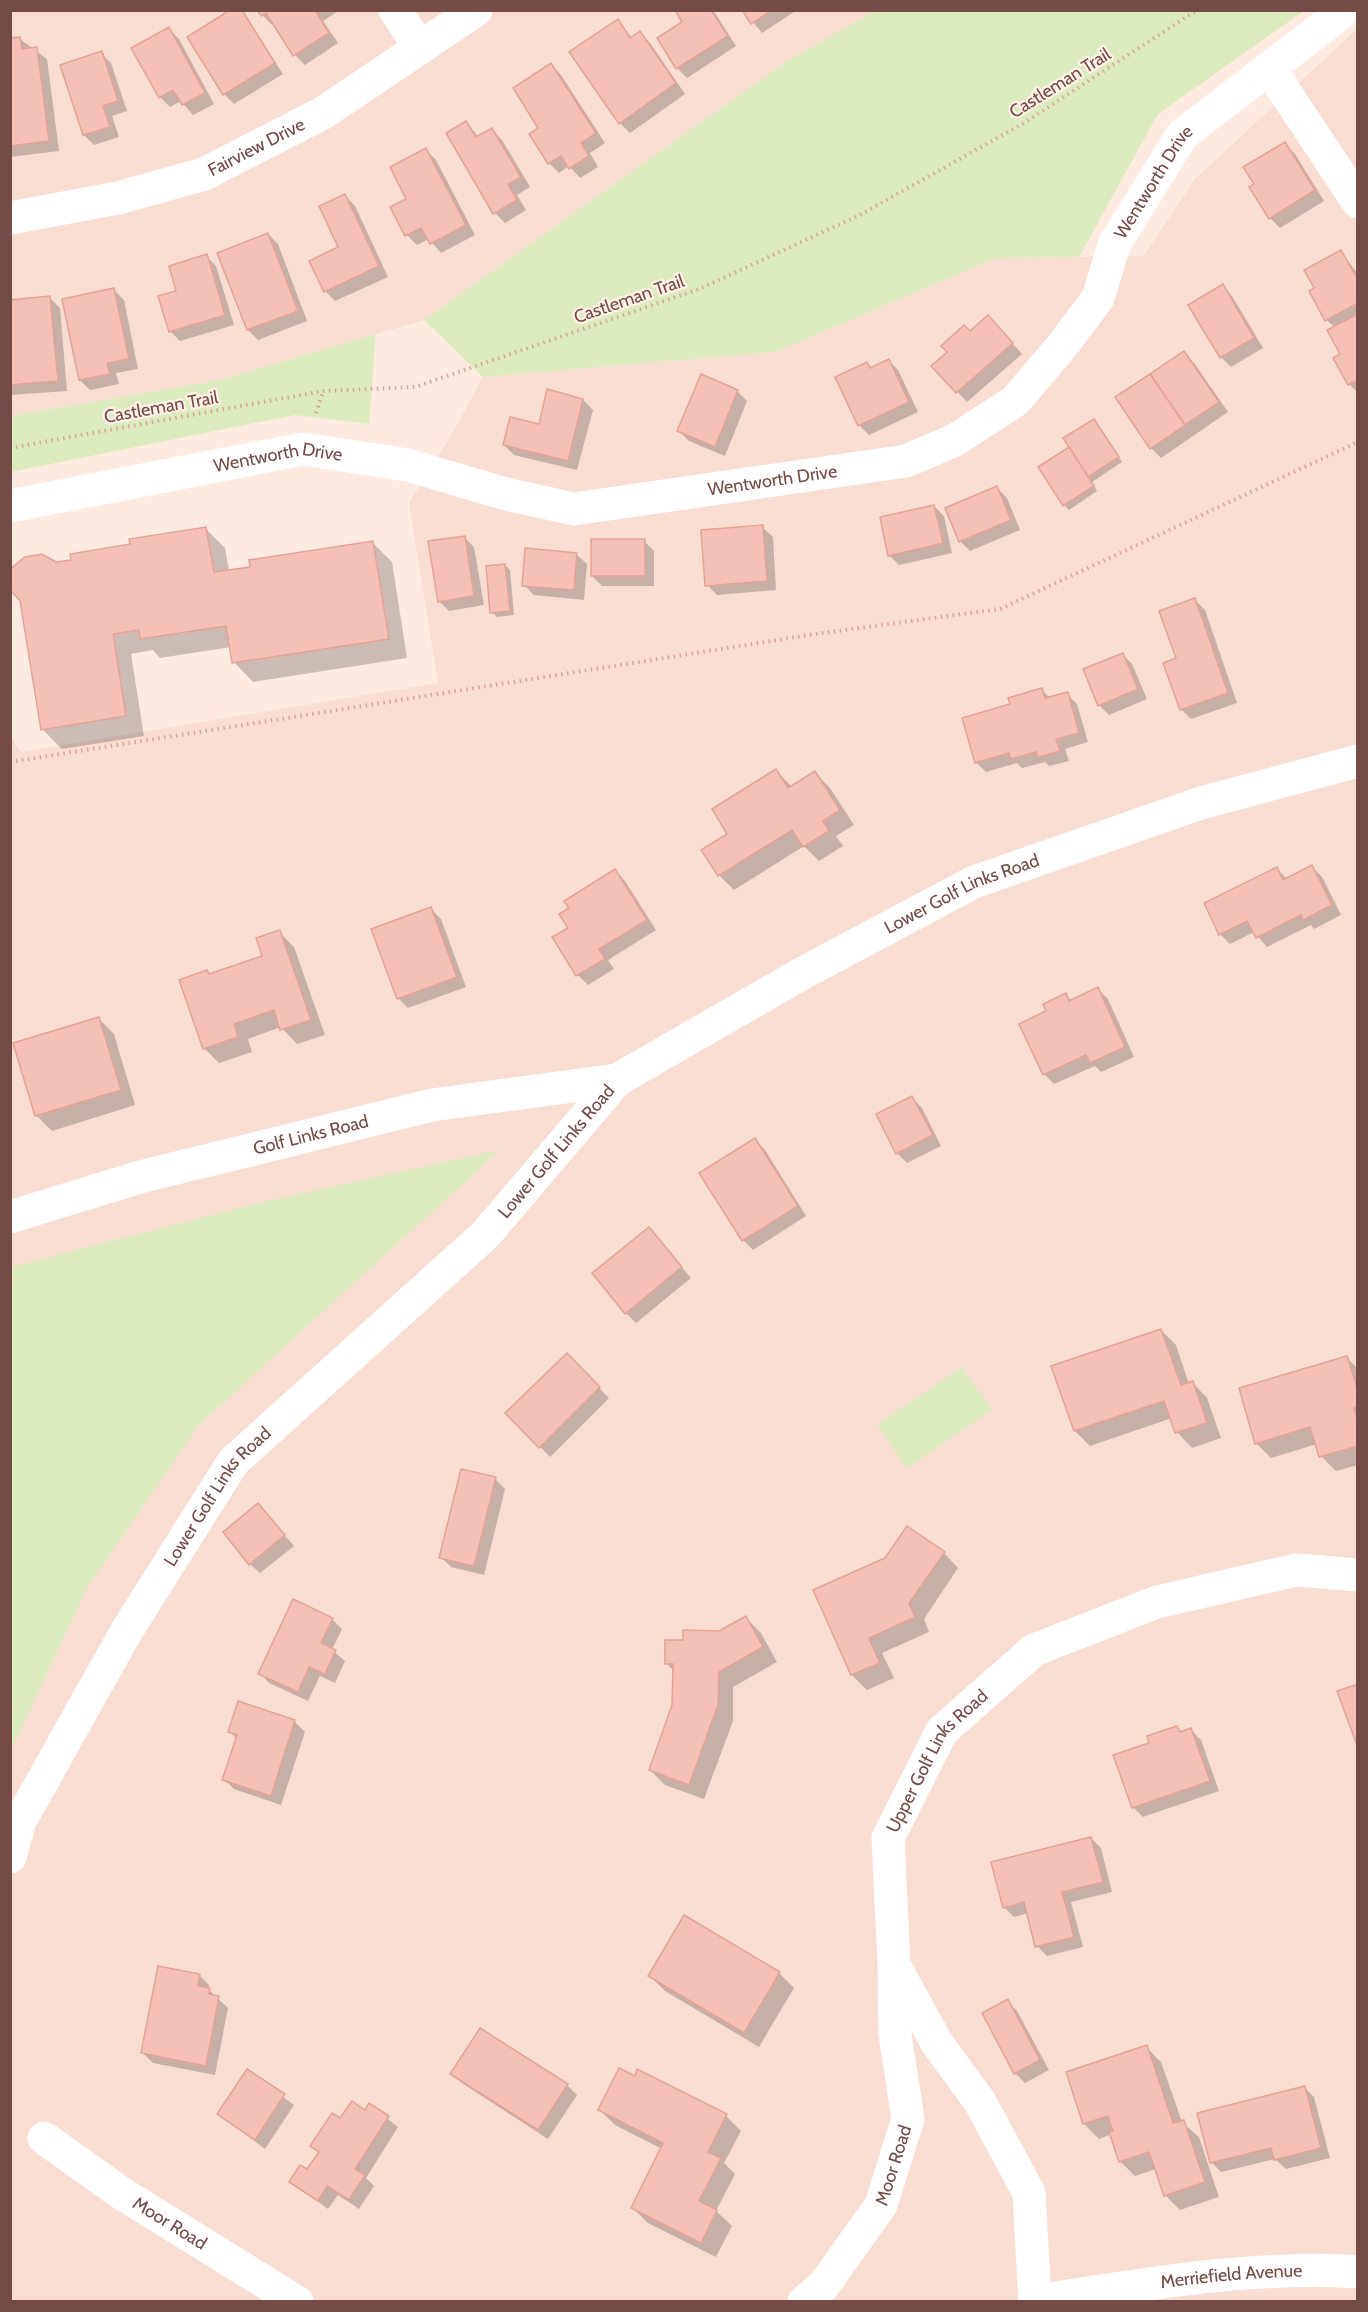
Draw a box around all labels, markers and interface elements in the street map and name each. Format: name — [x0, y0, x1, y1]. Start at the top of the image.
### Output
street label: Castleman Trail — [1005, 43, 1115, 123]
street label: Fairview Drive — [204, 113, 309, 181]
street label: Wentworth Drive — [1109, 120, 1197, 243]
street label: Castleman Trail — [571, 270, 688, 328]
street label: Castleman Trail — [102, 386, 220, 428]
street label: Wentworth Drive — [212, 438, 344, 477]
street label: Wentworth Drive — [706, 460, 839, 501]
street label: Lower Golf Links Road — [880, 849, 1042, 939]
street label: Lower Golf Links Road — [493, 1080, 619, 1223]
street label: Golf Links Road — [251, 1110, 371, 1160]
street label: Lower Golf Links Road — [159, 1422, 275, 1570]
street label: Upper Golf Links Road — [882, 1685, 992, 1836]
street label: Moor Road — [871, 2122, 916, 2208]
street label: Moor Road — [129, 2192, 211, 2254]
street label: Merriefield Avenue — [1159, 2260, 1302, 2293]

